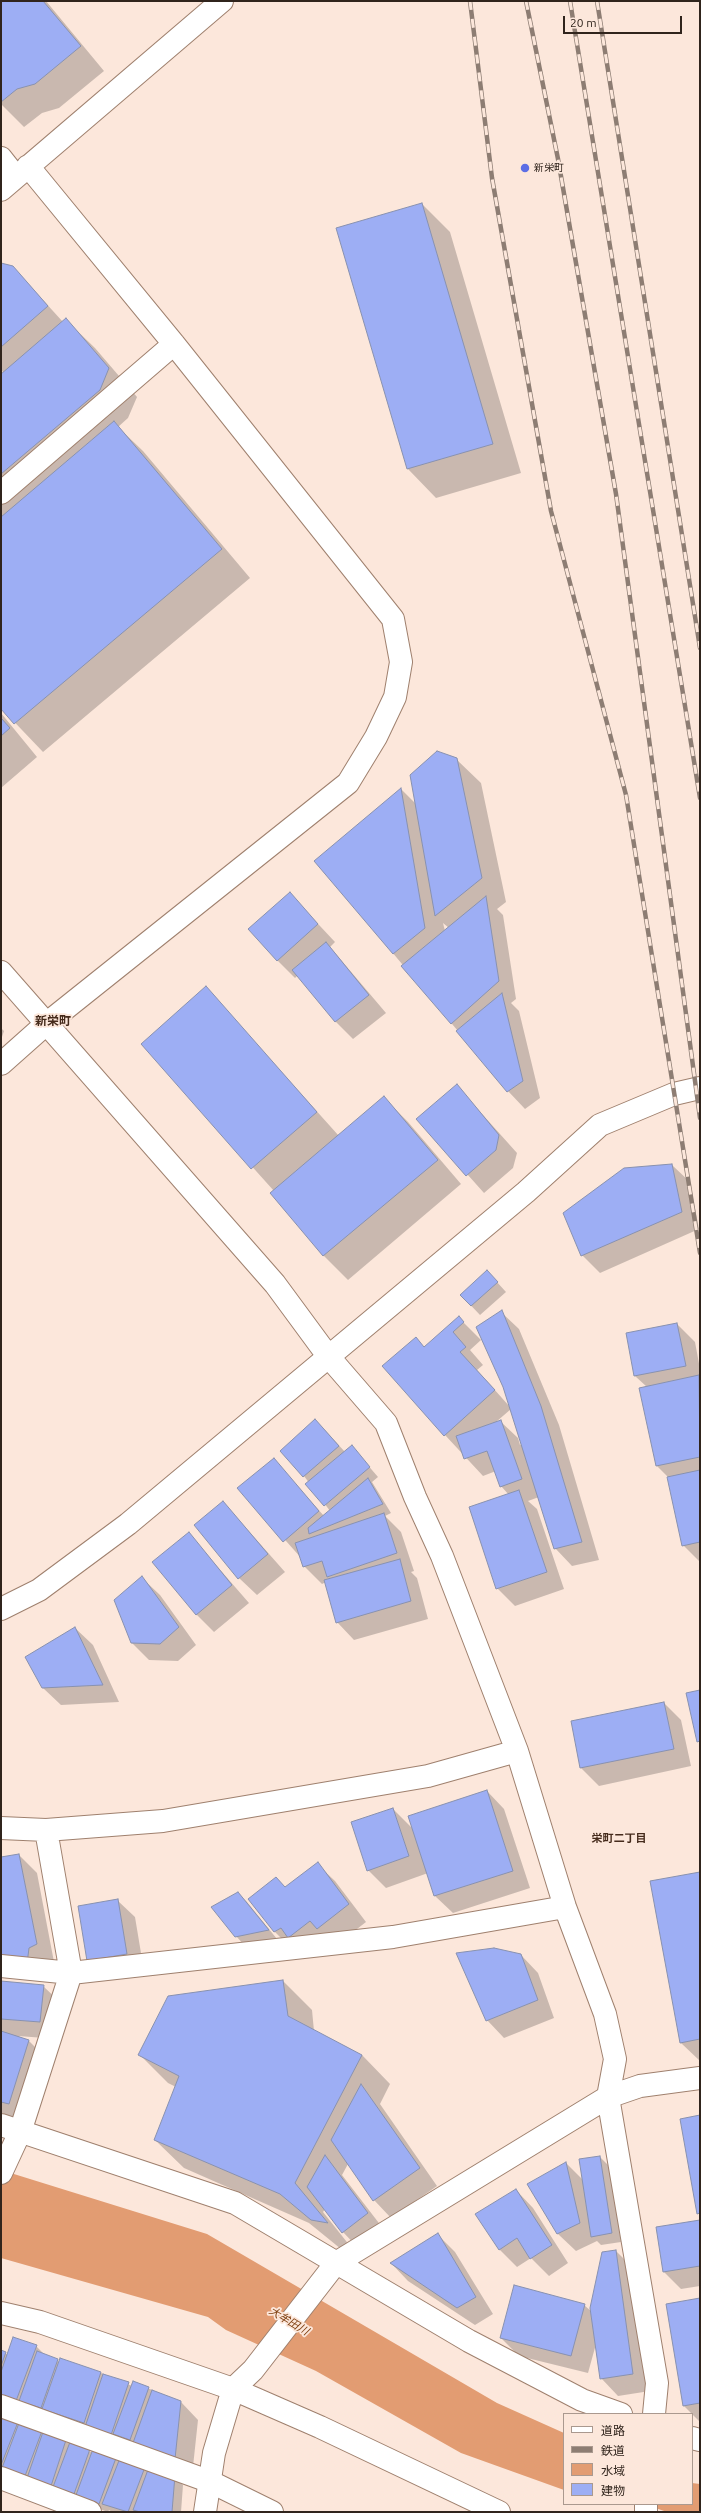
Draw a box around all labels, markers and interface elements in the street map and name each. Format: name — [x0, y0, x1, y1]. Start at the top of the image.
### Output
scale bar — [565, 8, 684, 34]
text: 20 m — [570, 16, 597, 29]
marker: 新栄町 — [519, 162, 531, 174]
place label: 新栄町 — [534, 162, 564, 174]
district label: 新栄町 — [35, 1014, 71, 1028]
district label: 栄町二丁目 — [592, 1831, 646, 1845]
water label: 大牟田川 — [267, 2304, 311, 2338]
legend — [563, 2413, 693, 2505]
text: 道路 — [601, 2424, 625, 2437]
text: 鉄道 — [601, 2444, 625, 2457]
text: 水域 — [601, 2464, 625, 2477]
text: 建物 — [601, 2484, 625, 2497]

